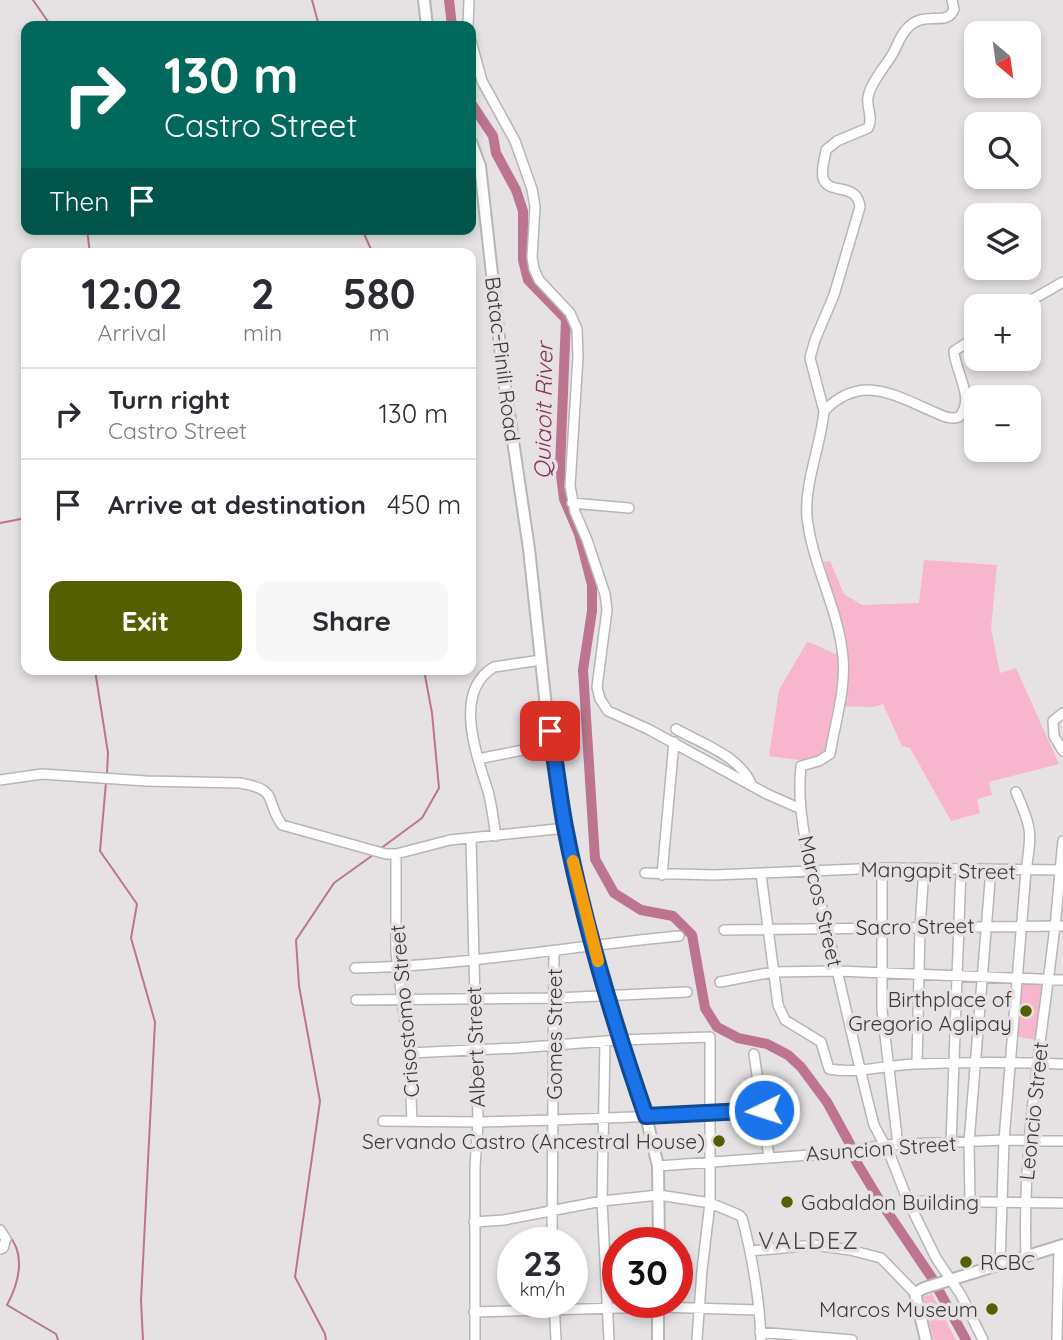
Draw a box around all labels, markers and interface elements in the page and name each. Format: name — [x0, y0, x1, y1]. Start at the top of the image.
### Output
north arrow — [964, 21, 1041, 98]
map controls — [964, 21, 1041, 462]
text: 130 m — [164, 44, 298, 105]
icon: right — [49, 49, 140, 140]
text: Castro Street — [164, 105, 357, 145]
button: search — [964, 112, 1041, 189]
icon: arrive — [123, 182, 161, 220]
text: Then — [49, 185, 109, 218]
button: layers — [964, 203, 1041, 280]
text: 12:02 — [81, 267, 183, 320]
text: 2 — [251, 267, 275, 320]
text: 580 — [343, 267, 416, 320]
street label: Batac-Pinili Road — [480, 275, 526, 443]
button: + — [964, 294, 1041, 371]
text: Arrival — [98, 318, 166, 347]
text: min — [243, 318, 282, 347]
text: m — [369, 318, 390, 347]
water label: Quiaoit River — [527, 339, 559, 480]
text: Turn right — [108, 383, 230, 416]
button: − — [964, 385, 1041, 462]
icon: right — [49, 395, 87, 433]
text: 130 m — [378, 397, 448, 430]
text: Castro Street — [108, 416, 247, 445]
icon: arrive — [49, 486, 87, 524]
text: Arrive at destination — [108, 488, 366, 521]
text: 450 m — [387, 488, 461, 521]
button: Exit — [49, 581, 242, 661]
button: Share — [256, 581, 448, 661]
pin — [520, 701, 580, 761]
icon: arrive — [531, 712, 569, 750]
street label: Marcos Street — [793, 833, 849, 969]
street label: Mangapit Street — [860, 856, 1016, 884]
street label: Sacro Street — [855, 912, 975, 940]
street label: Crisostomo Street — [383, 924, 425, 1098]
street label: Gomes Street — [541, 968, 567, 1100]
street label: Albert Street — [460, 986, 490, 1108]
place label: Birthplace of Gregorio Aglipay — [848, 986, 1012, 1036]
marker: Birthplace of Gregorio Aglipay — [1018, 1003, 1034, 1019]
street label: Leoncio Street — [1013, 1040, 1053, 1182]
position arrow — [727, 1073, 801, 1147]
place label: Servando Castro (Ancestral House) — [362, 1128, 705, 1154]
street label: Asuncion Street — [805, 1130, 957, 1166]
marker: Servando Castro (Ancestral House) — [711, 1133, 727, 1149]
place label: Gabaldon Building — [801, 1189, 979, 1215]
marker: Gabaldon Building — [779, 1194, 795, 1210]
district label: VALDEZ — [758, 1225, 860, 1255]
speed limit sign: 30 — [602, 1227, 693, 1318]
text: 23 — [523, 1241, 562, 1285]
place label: RCBC — [980, 1249, 1035, 1275]
marker: RCBC — [958, 1254, 974, 1270]
text: km/h — [520, 1278, 565, 1301]
place label: Marcos Museum — [819, 1296, 978, 1322]
marker: Marcos Museum — [984, 1301, 1000, 1317]

